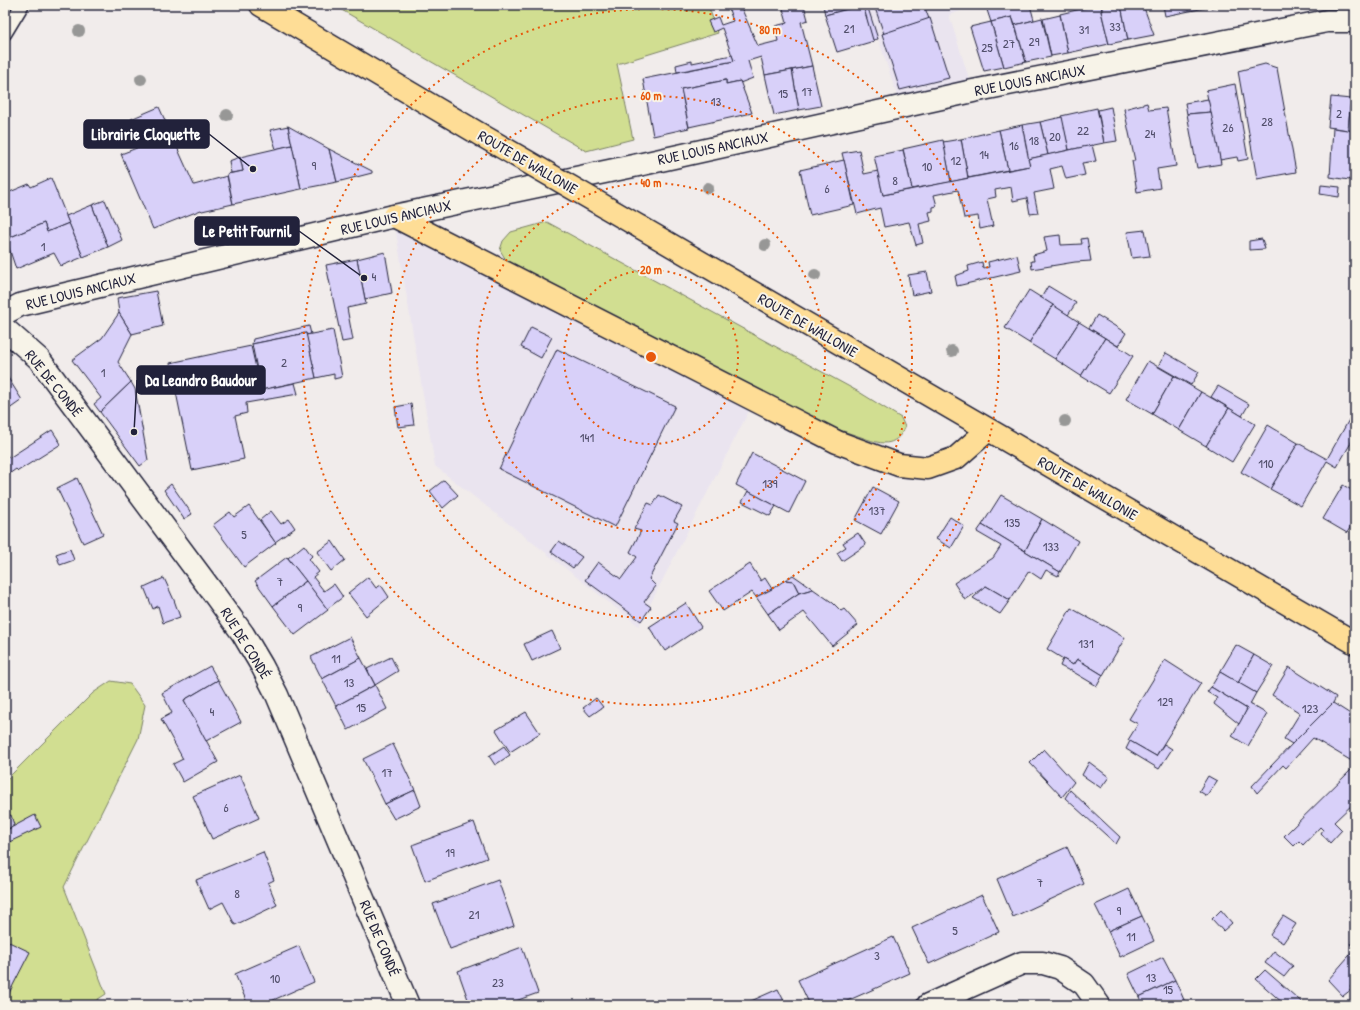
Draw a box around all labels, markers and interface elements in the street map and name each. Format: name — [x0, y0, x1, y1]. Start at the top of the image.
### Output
house number: 33 — [1109, 17, 1121, 35]
house number: 21 — [844, 19, 855, 37]
house number: 31 — [1079, 20, 1090, 38]
text: 80 m — [759, 21, 781, 38]
house number: 29 — [1029, 32, 1040, 50]
house number: 27 — [1003, 34, 1015, 52]
house number: 25 — [981, 38, 993, 56]
street label: RUE LOUIS ANCIAUX — [973, 59, 1087, 101]
house number: 17 — [801, 82, 813, 100]
house number: 15 — [778, 84, 789, 102]
text: 60 m — [640, 87, 662, 104]
house number: 13 — [711, 92, 721, 110]
house number: 2 — [1336, 104, 1342, 122]
house number: 28 — [1261, 112, 1273, 130]
house number: 26 — [1222, 118, 1234, 136]
callout: Librairie Cloquette — [84, 120, 209, 148]
house number: 22 — [1077, 121, 1089, 139]
text: Librairie Cloquette — [92, 123, 201, 146]
house number: 24 — [1145, 124, 1156, 142]
street label: ROUTE DE WALLONIE — [474, 125, 582, 199]
street label: RUE LOUIS ANCIAUX — [656, 126, 770, 170]
house number: 20 — [1049, 127, 1061, 145]
house number: 18 — [1029, 131, 1040, 149]
house number: 16 — [1009, 136, 1019, 154]
house number: 14 — [979, 145, 989, 163]
house number: 12 — [951, 151, 961, 169]
house number: 9 — [312, 156, 317, 174]
house number: 10 — [922, 157, 932, 175]
house number: 8 — [892, 171, 898, 189]
text: 40 m — [641, 174, 661, 191]
house number: 6 — [824, 179, 830, 197]
street label: RUE LOUIS ANCIAUX — [339, 194, 453, 240]
callout: Le Petit Fournil — [195, 217, 299, 245]
text: Le Petit Fournil — [203, 220, 292, 242]
house number: 1 — [41, 237, 46, 255]
text: 20 m — [640, 261, 662, 278]
street label: RUE LOUIS ANCIAUX — [24, 267, 138, 315]
house number: 4 — [372, 267, 377, 285]
street label: ROUTE DE WALLONIE — [754, 288, 862, 362]
street label: RUE DE CONDÉ — [20, 345, 88, 421]
centre of rings — [644, 350, 658, 364]
house number: 2 — [281, 353, 287, 371]
house number: 1 — [101, 363, 106, 381]
callout: Da Leandro Baudour — [137, 366, 265, 394]
text: Da Leandro Baudour — [145, 369, 258, 391]
house number: 141 — [580, 428, 594, 446]
street label: ROUTE DE WALLONIE — [1034, 451, 1142, 525]
house number: 110 — [1258, 454, 1274, 472]
house number: 139 — [762, 474, 778, 492]
house number: 137 — [869, 501, 885, 519]
house number: 135 — [1004, 513, 1021, 531]
house number: 5 — [241, 525, 247, 543]
house number: 133 — [1043, 537, 1059, 555]
house number: 7 — [277, 572, 283, 590]
house number: 9 — [298, 598, 303, 616]
street label: RUE DE CONDÉ — [216, 603, 276, 683]
house number: 131 — [1078, 634, 1094, 652]
house number: 11 — [331, 649, 341, 667]
house number: 13 — [344, 673, 354, 691]
house number: 129 — [1157, 692, 1173, 710]
house number: 15 — [356, 698, 367, 716]
house number: 123 — [1302, 699, 1318, 717]
house number: 4 — [210, 702, 215, 720]
house number: 17 — [381, 763, 393, 781]
house number: 6 — [223, 798, 229, 816]
house number: 19 — [445, 843, 455, 861]
house number: 7 — [1037, 873, 1043, 891]
house number: 8 — [234, 884, 240, 902]
street label: RUE DE CONDÉ — [355, 897, 406, 980]
house number: 9 — [1117, 901, 1122, 919]
house number: 21 — [469, 905, 480, 923]
house number: 5 — [952, 921, 958, 939]
house number: 11 — [1126, 927, 1136, 945]
house number: 3 — [874, 946, 880, 964]
house number: 13 — [1146, 968, 1156, 986]
house number: 10 — [270, 969, 280, 987]
house number: 23 — [492, 973, 504, 991]
house number: 15 — [1163, 980, 1174, 998]

